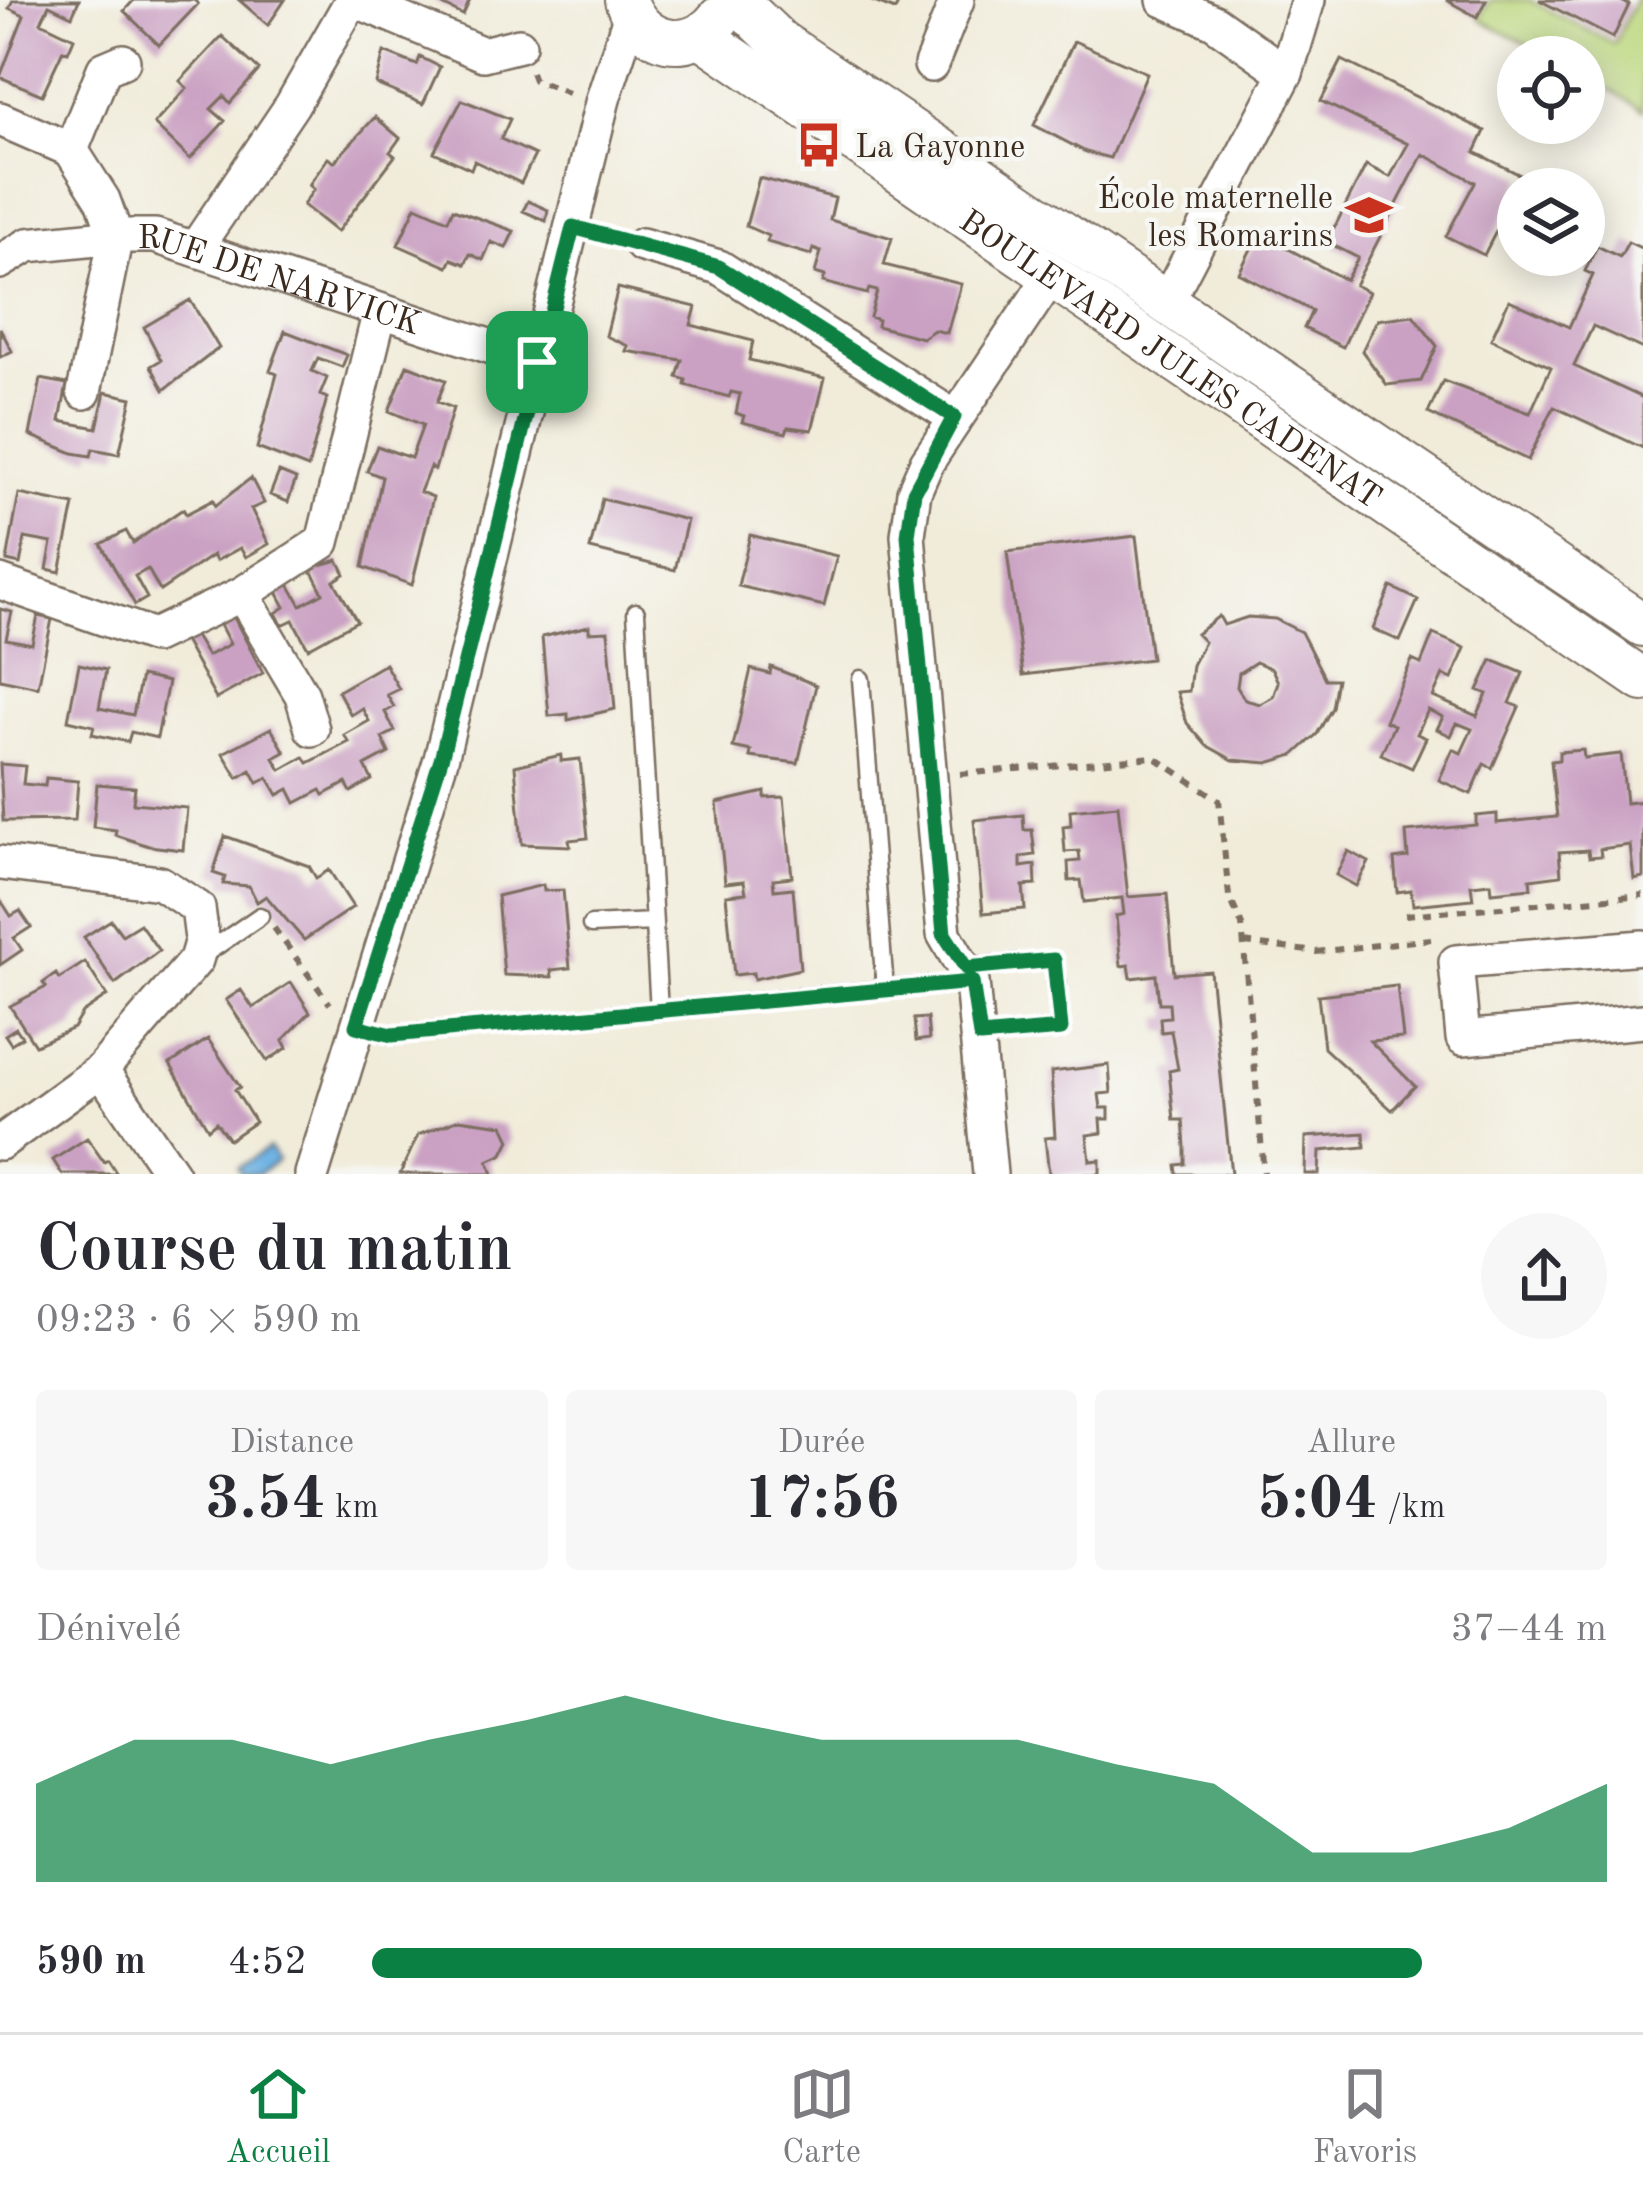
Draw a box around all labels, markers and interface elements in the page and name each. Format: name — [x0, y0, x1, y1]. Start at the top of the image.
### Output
map controls — [1497, 36, 1605, 276]
button: locate — [1497, 36, 1605, 144]
bus stop icon: La Gayonne — [794, 120, 844, 170]
place label: La Gayonne — [855, 132, 1025, 165]
button: layers — [1497, 168, 1605, 276]
place label: École maternelle les Romarins — [1097, 176, 1333, 254]
school or university icon: École maternelle les Romarins — [1344, 190, 1394, 240]
street label: BOULEVARD JULES CADENAT — [953, 205, 1386, 516]
street label: RUE DE NARVICK — [137, 223, 424, 342]
pin — [486, 311, 588, 413]
icon: arrive — [504, 329, 570, 395]
button: share — [1481, 1213, 1607, 1339]
text: Course du matin — [36, 1219, 513, 1285]
text: 09:23 · 6 × 590 m — [36, 1301, 361, 1340]
text: Distance — [230, 1427, 354, 1460]
text: Durée — [778, 1427, 865, 1460]
text: Allure — [1306, 1427, 1396, 1460]
text: 3.54 — [205, 1471, 326, 1531]
text: 17:56 — [743, 1471, 899, 1531]
text: 5:04 — [1257, 1471, 1378, 1531]
text: km — [326, 1492, 379, 1525]
text: /km — [1378, 1492, 1445, 1525]
text: Dénivelé — [36, 1610, 181, 1649]
text: 37–44 m — [1450, 1610, 1607, 1649]
text: 590 m — [36, 1943, 146, 1982]
text: 4:52 — [228, 1943, 307, 1982]
tab: Accueil — [226, 2061, 330, 2174]
tab: Carte — [782, 2061, 861, 2174]
tab: Favoris — [1313, 2061, 1417, 2174]

